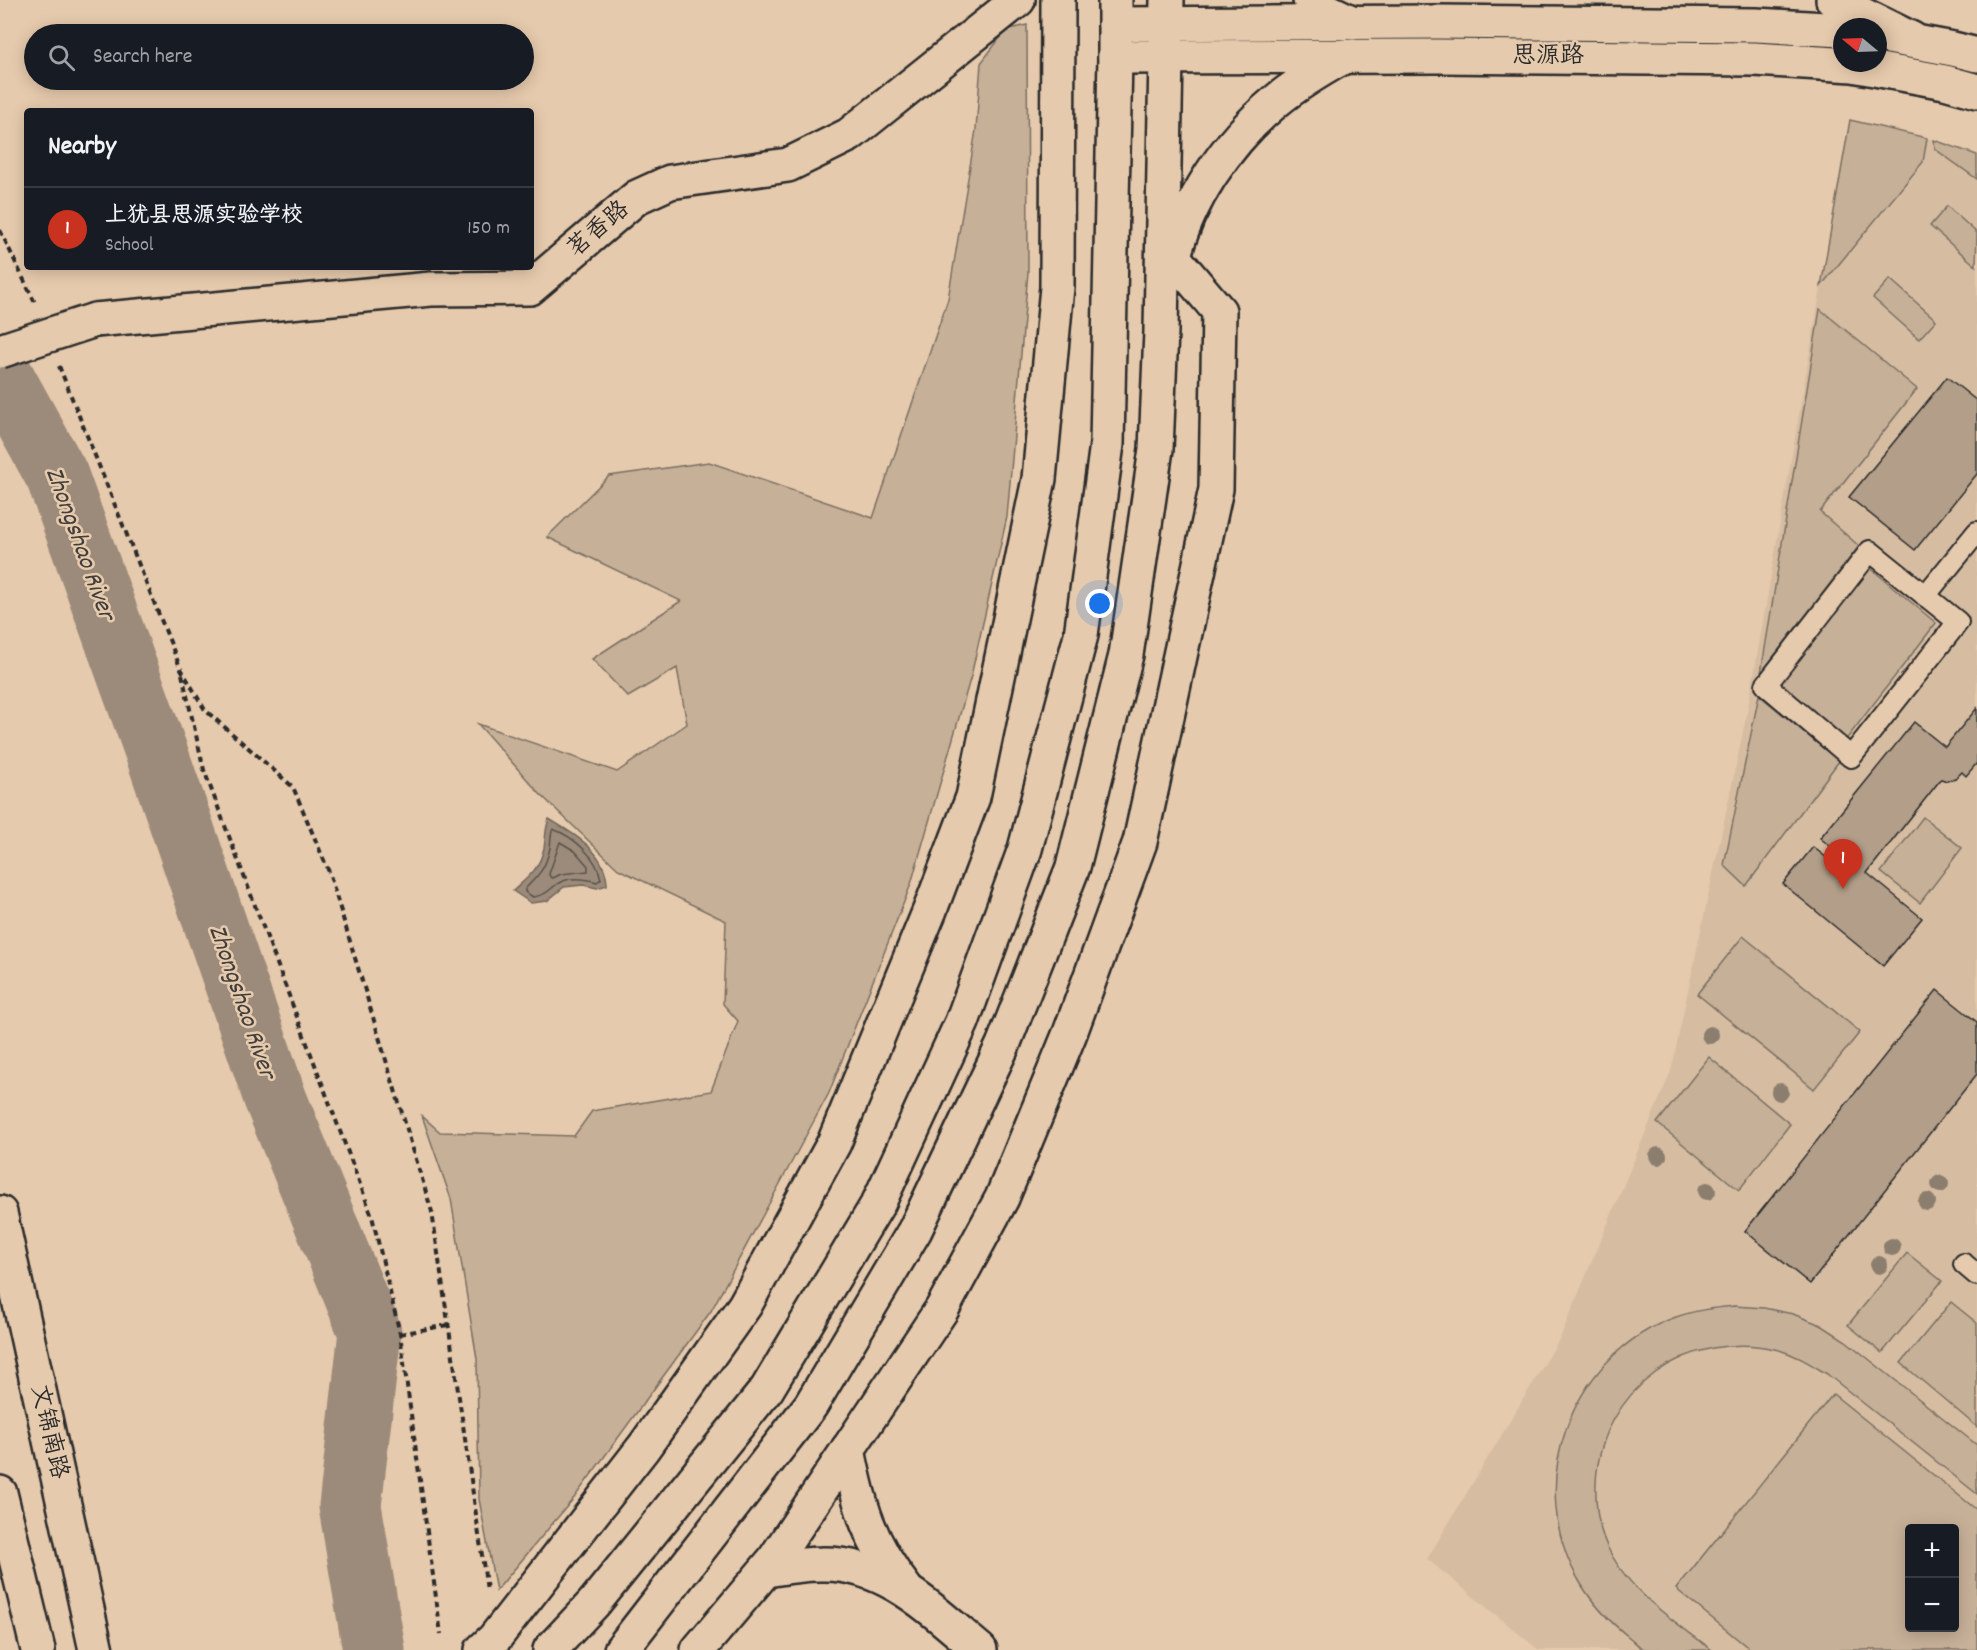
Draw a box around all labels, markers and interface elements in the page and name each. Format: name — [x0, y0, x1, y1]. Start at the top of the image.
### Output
north arrow — [1833, 18, 1887, 72]
search box — [24, 24, 534, 90]
street label: 思源路 — [1512, 40, 1584, 74]
icon: search — [45, 41, 78, 74]
text: Search here — [93, 42, 192, 73]
text: Nearby — [48, 129, 116, 166]
street label: 茗香路 — [560, 194, 638, 266]
text: 上犹县思源实验学校 — [105, 201, 303, 232]
text: 1 — [65, 215, 70, 243]
text: 150 m — [467, 215, 510, 243]
text: School — [105, 232, 154, 260]
water label: Zhongshao River — [34, 462, 125, 629]
your location — [1085, 589, 1114, 618]
pin: 1 — [1824, 840, 1862, 889]
water label: Zhongshao River — [197, 920, 286, 1087]
street label: 文锦南路 — [21, 1381, 75, 1483]
map controls — [1905, 1524, 1959, 1632]
button: + — [1905, 1524, 1959, 1578]
button: − — [1905, 1578, 1959, 1632]

